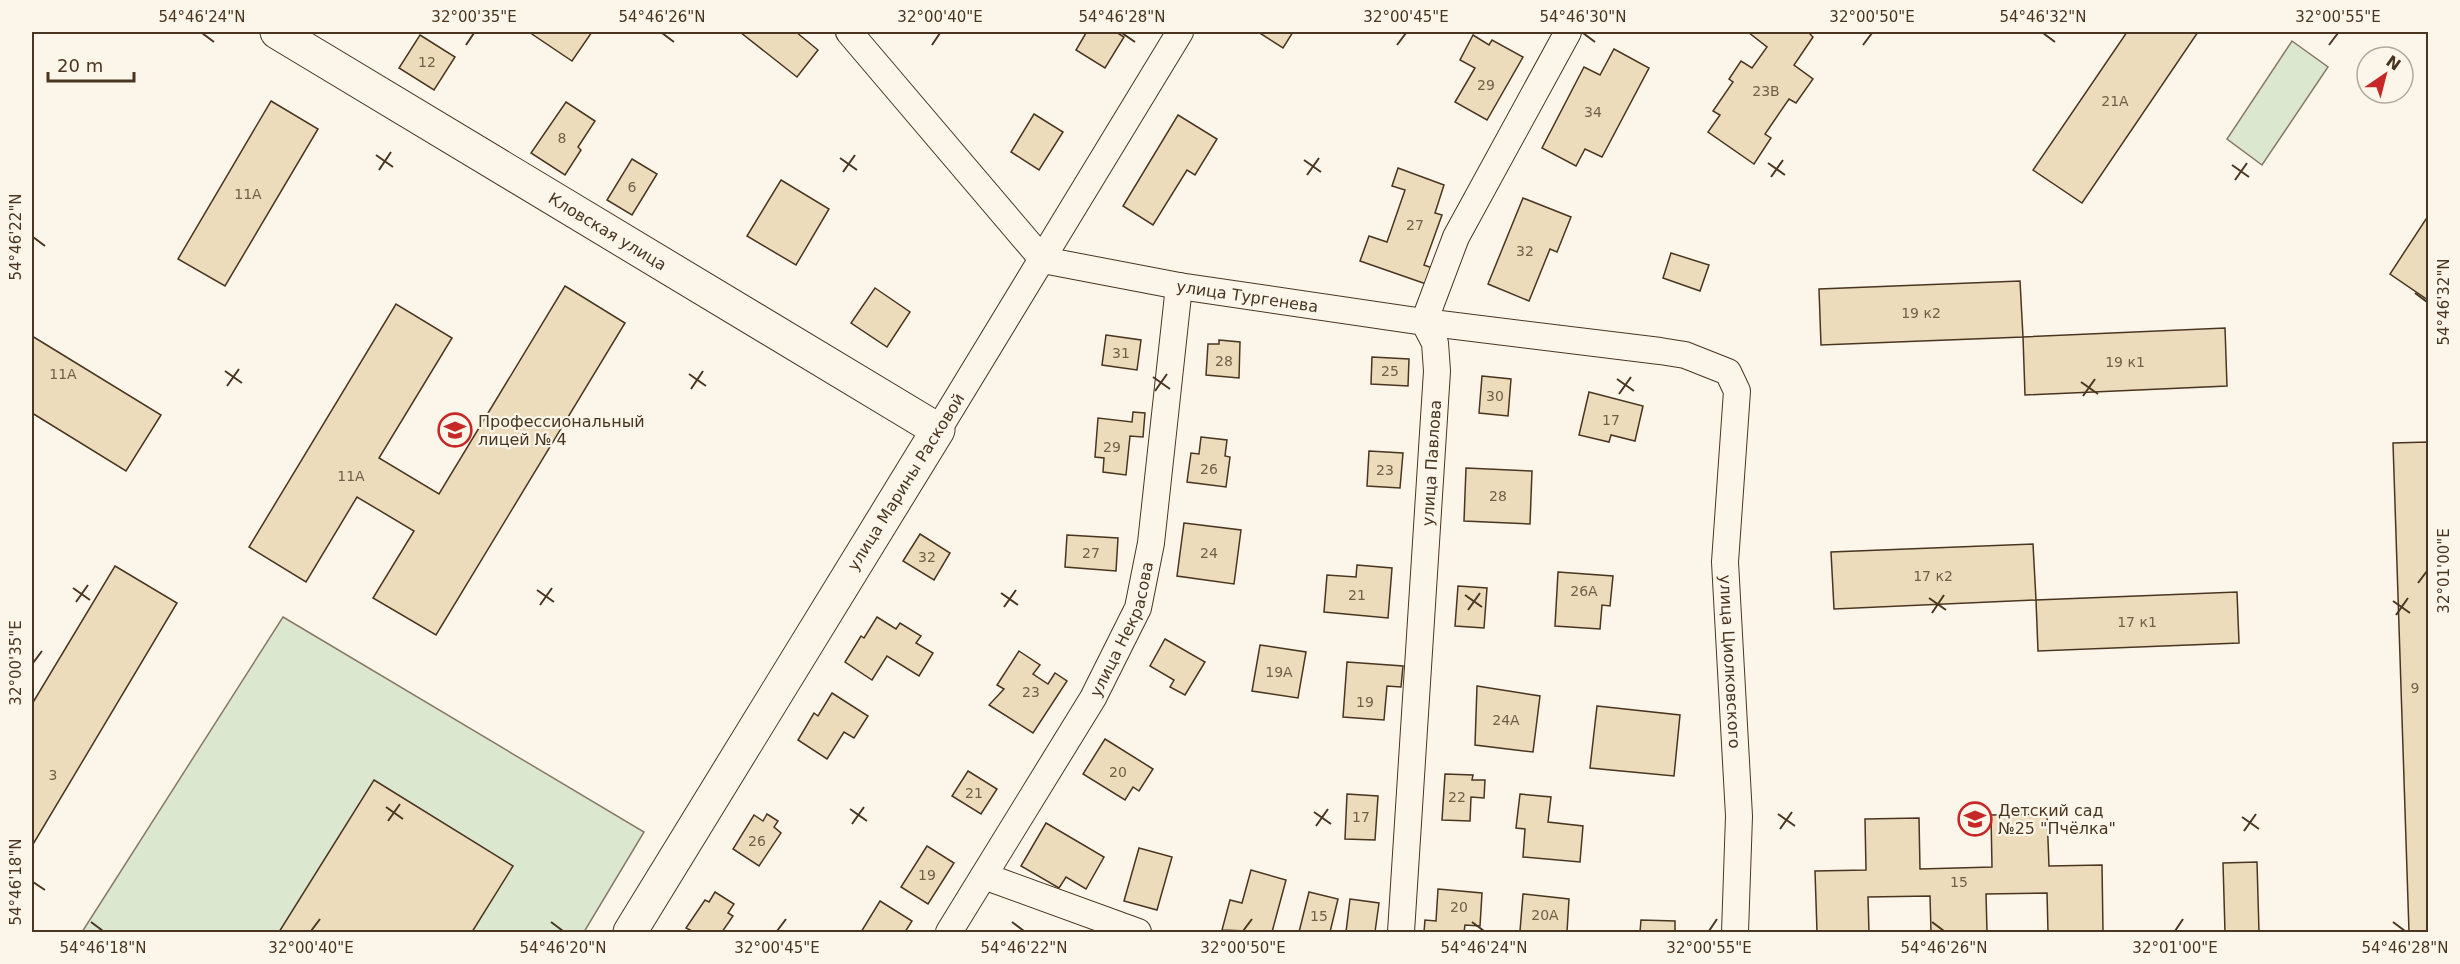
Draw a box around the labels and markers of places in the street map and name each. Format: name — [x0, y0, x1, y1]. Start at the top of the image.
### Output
school or university icon: Профессиональный лицей № 4 — [437, 412, 473, 448]
place label: Профессиональный лицей № 4 — [478, 412, 645, 449]
school or university icon: Детский сад №25 "Пчёлка" — [1957, 801, 1993, 837]
place label: Детский сад №25 "Пчёлка" — [1998, 801, 2116, 838]

